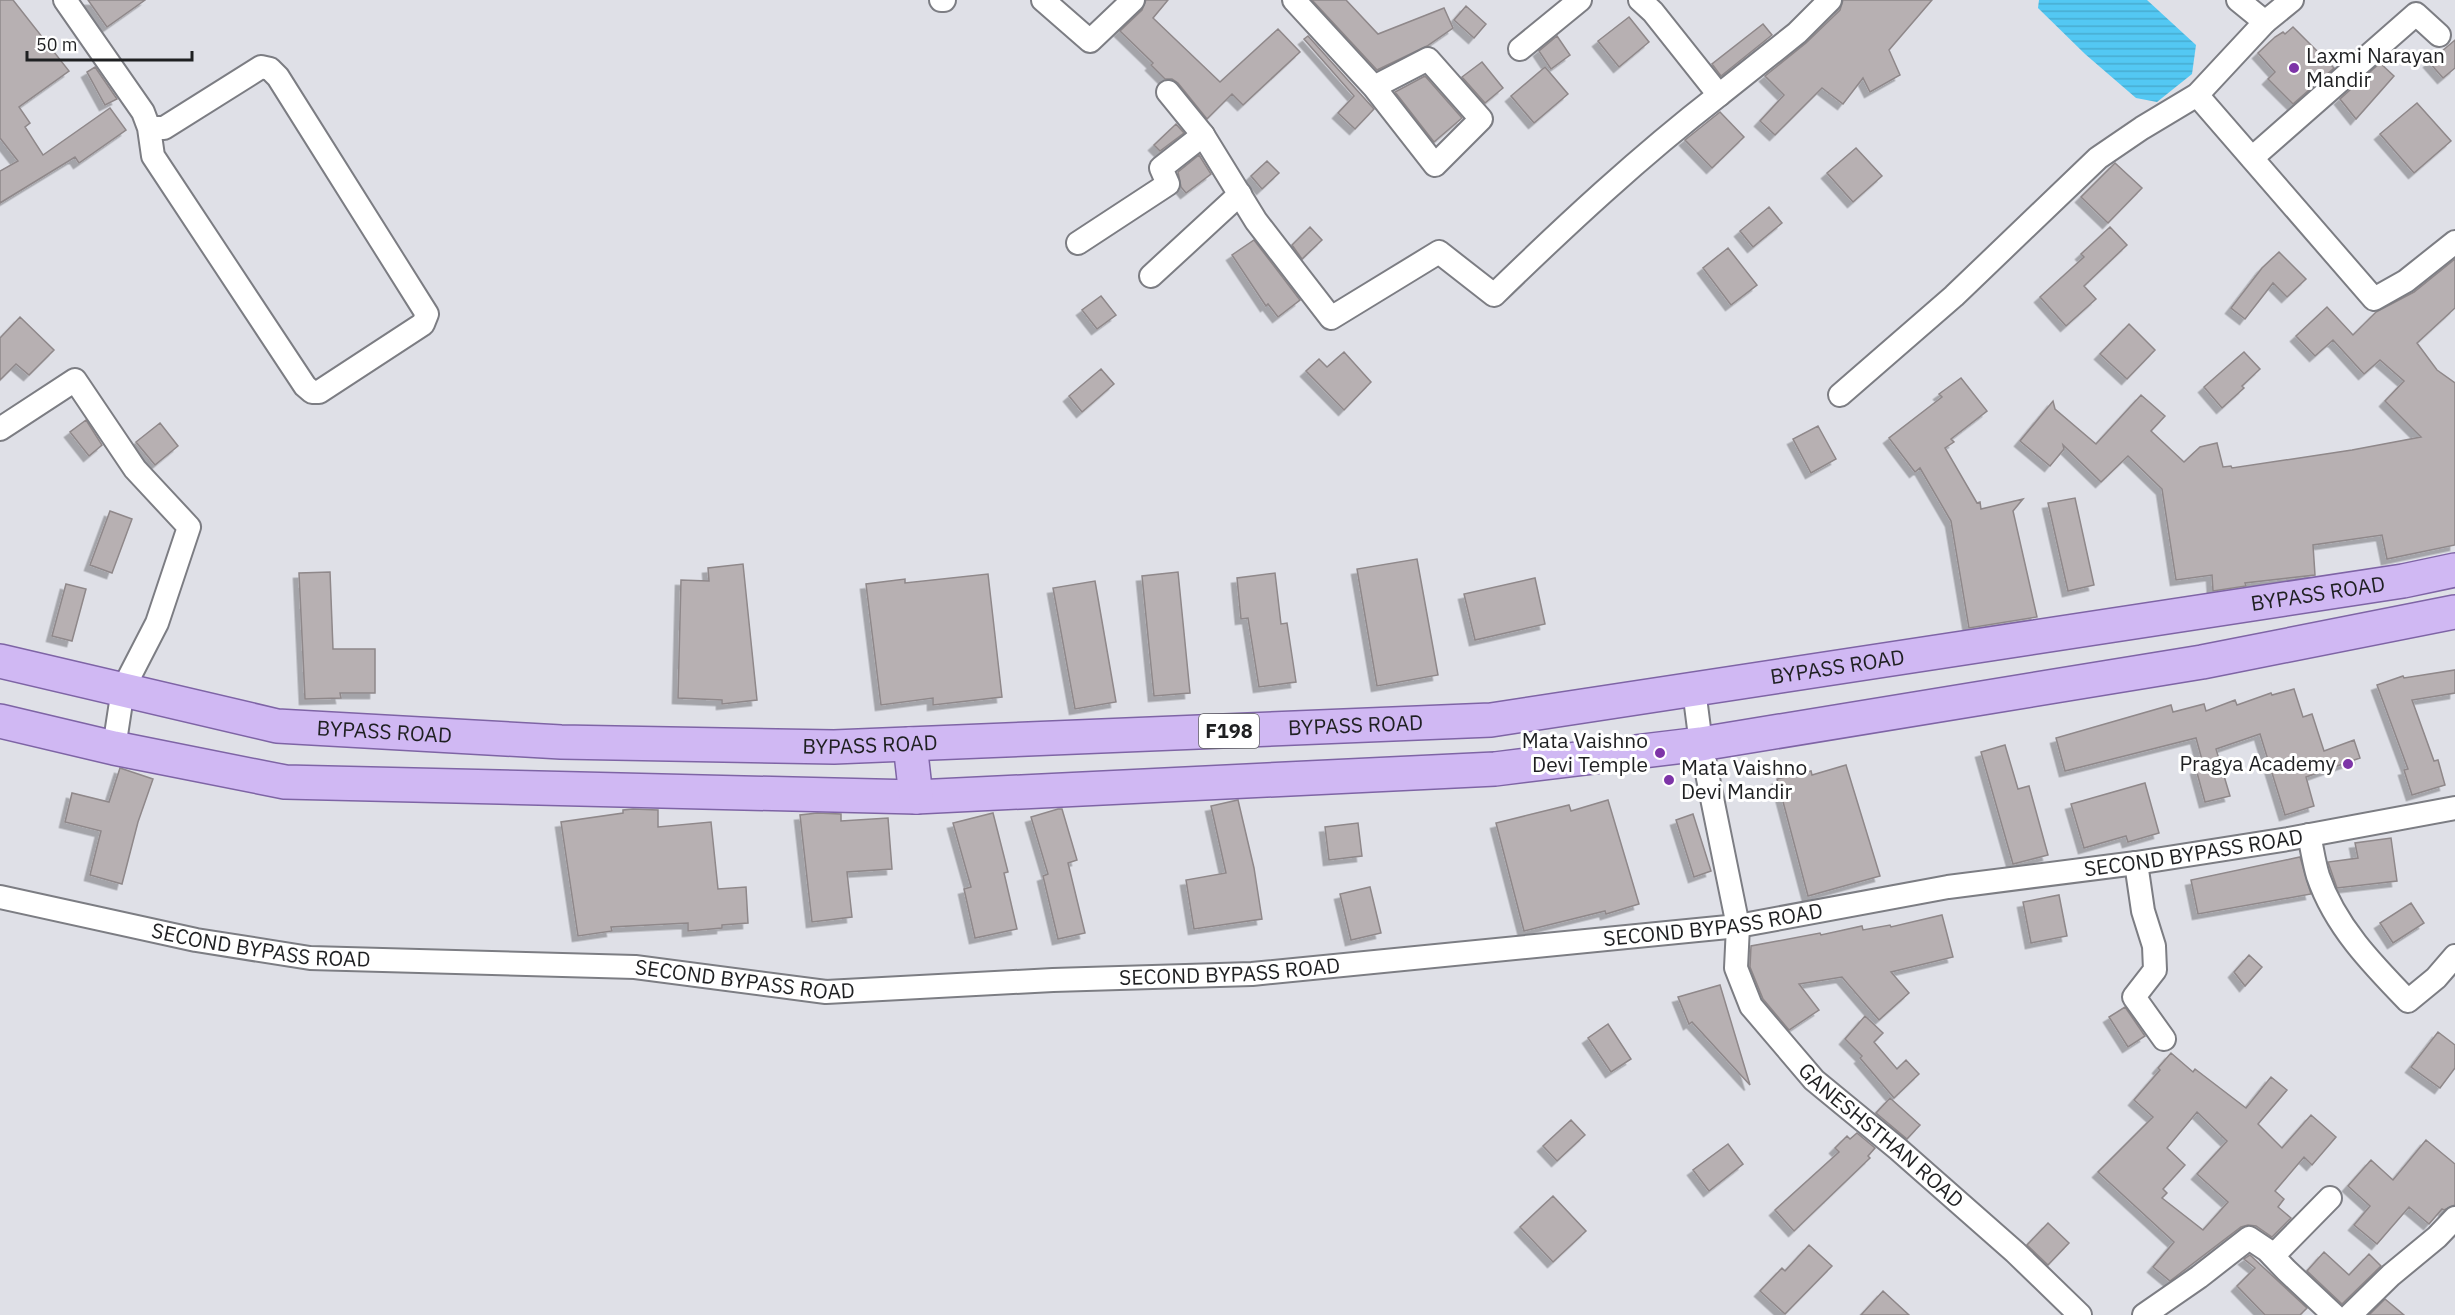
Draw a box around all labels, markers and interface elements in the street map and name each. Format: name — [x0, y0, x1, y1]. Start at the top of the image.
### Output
scale bar — [27, 24, 192, 62]
text: 50 m — [36, 33, 78, 56]
place label: Laxmi Narayan Mandir — [2306, 41, 2445, 93]
marker: Laxmi Narayan Mandir — [2287, 61, 2301, 75]
street label: BYPASS ROAD — [2249, 569, 2387, 617]
street label: BYPASS ROAD — [1768, 642, 1906, 690]
street label: BYPASS ROAD — [1287, 708, 1424, 741]
street label: BYPASS ROAD — [316, 713, 453, 749]
road number: F198 — [1199, 714, 1259, 748]
place label: Mata Vaishno Devi Temple — [1522, 726, 1648, 778]
street label: BYPASS ROAD — [802, 728, 938, 760]
marker: Mata Vaishno Devi Temple — [1653, 746, 1667, 760]
place label: Pragya Academy — [2180, 749, 2337, 777]
place label: Mata Vaishno Devi Mandir — [1681, 753, 1807, 805]
marker: Pragya Academy — [2341, 757, 2355, 771]
marker: Mata Vaishno Devi Mandir — [1662, 773, 1676, 787]
street label: SECOND BYPASS ROAD — [2082, 821, 2305, 883]
street label: SECOND BYPASS ROAD — [1602, 896, 1825, 952]
street label: SECOND BYPASS ROAD — [149, 916, 371, 973]
street label: SECOND BYPASS ROAD — [1119, 950, 1341, 991]
street label: SECOND BYPASS ROAD — [633, 952, 855, 1005]
street label: GANESHSTHAN ROAD — [1792, 1056, 1970, 1214]

